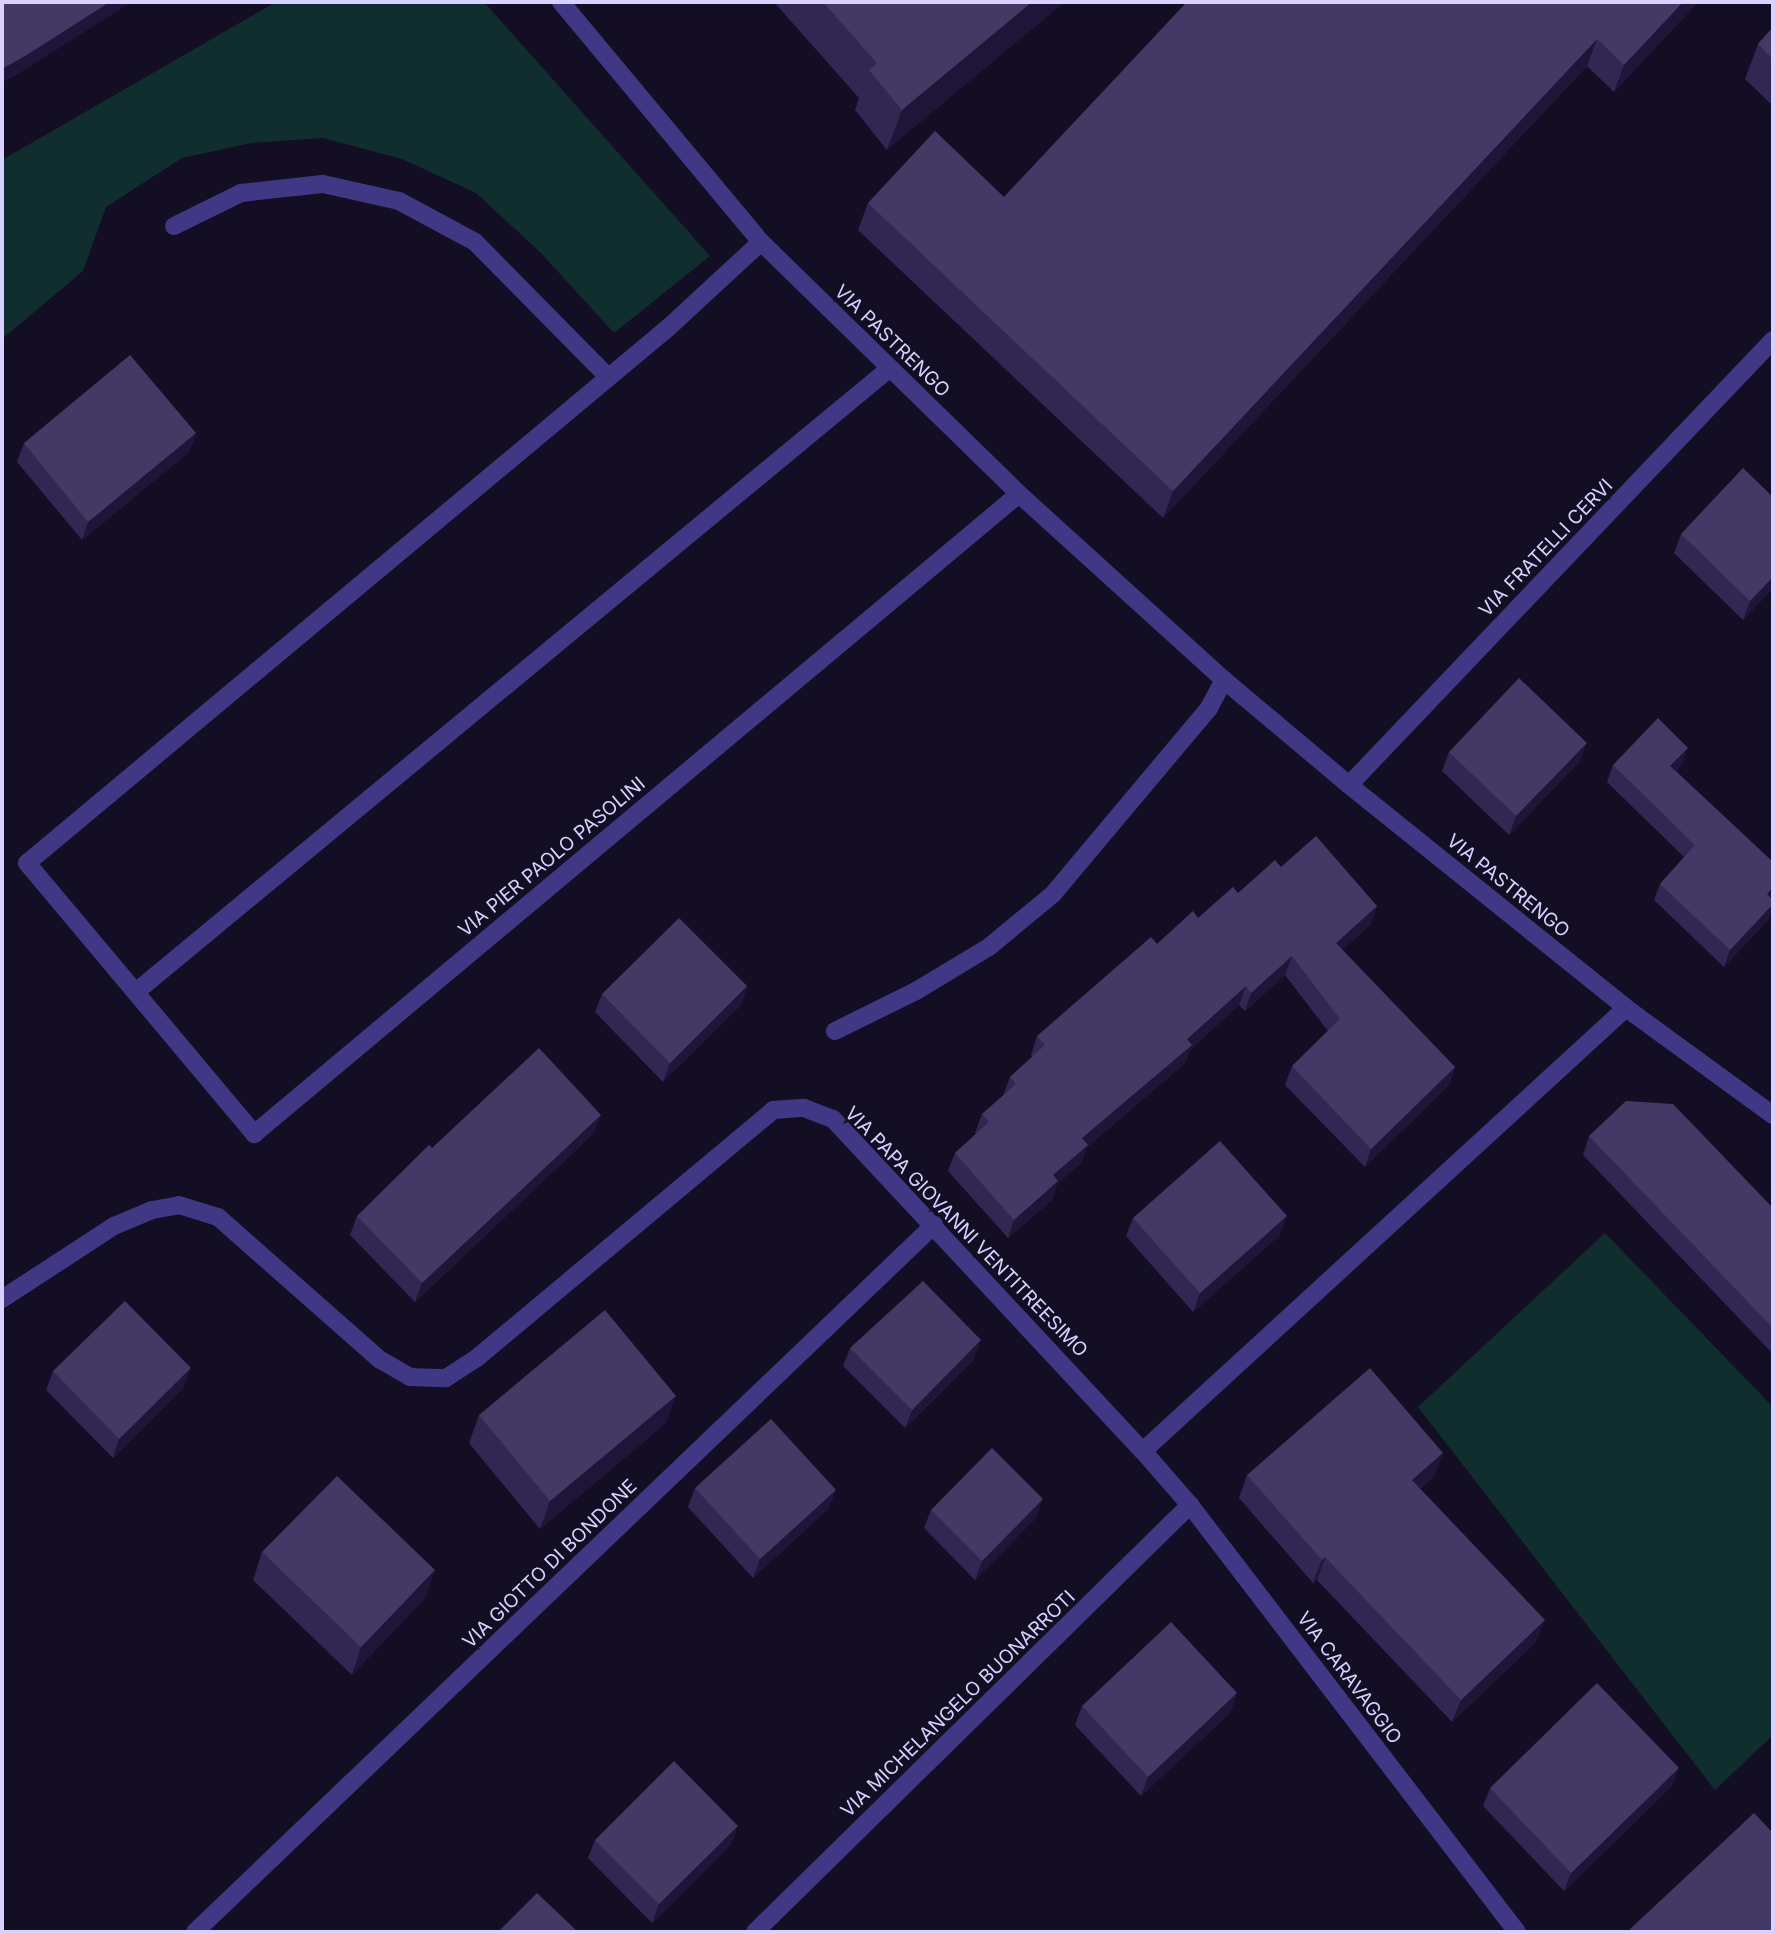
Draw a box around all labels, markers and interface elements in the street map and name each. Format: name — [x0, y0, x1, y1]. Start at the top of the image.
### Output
street label: VIA PASTRENGO — [830, 280, 954, 402]
street label: VIA FRATELLI CERVI — [1474, 474, 1618, 622]
street label: VIA PIER PAOLO PASOLINI — [454, 772, 650, 942]
street label: VIA PASTRENGO — [1442, 829, 1574, 943]
street label: VIA PAPA GIOVANNI VENTITREESIMO — [840, 1102, 1092, 1362]
street label: VIA GIOTTO DI BONDONE — [458, 1475, 642, 1653]
street label: VIA MICHELANGELO BUONARROTI — [836, 1586, 1080, 1822]
street label: VIA CARAVAGGIO — [1292, 1607, 1406, 1749]

